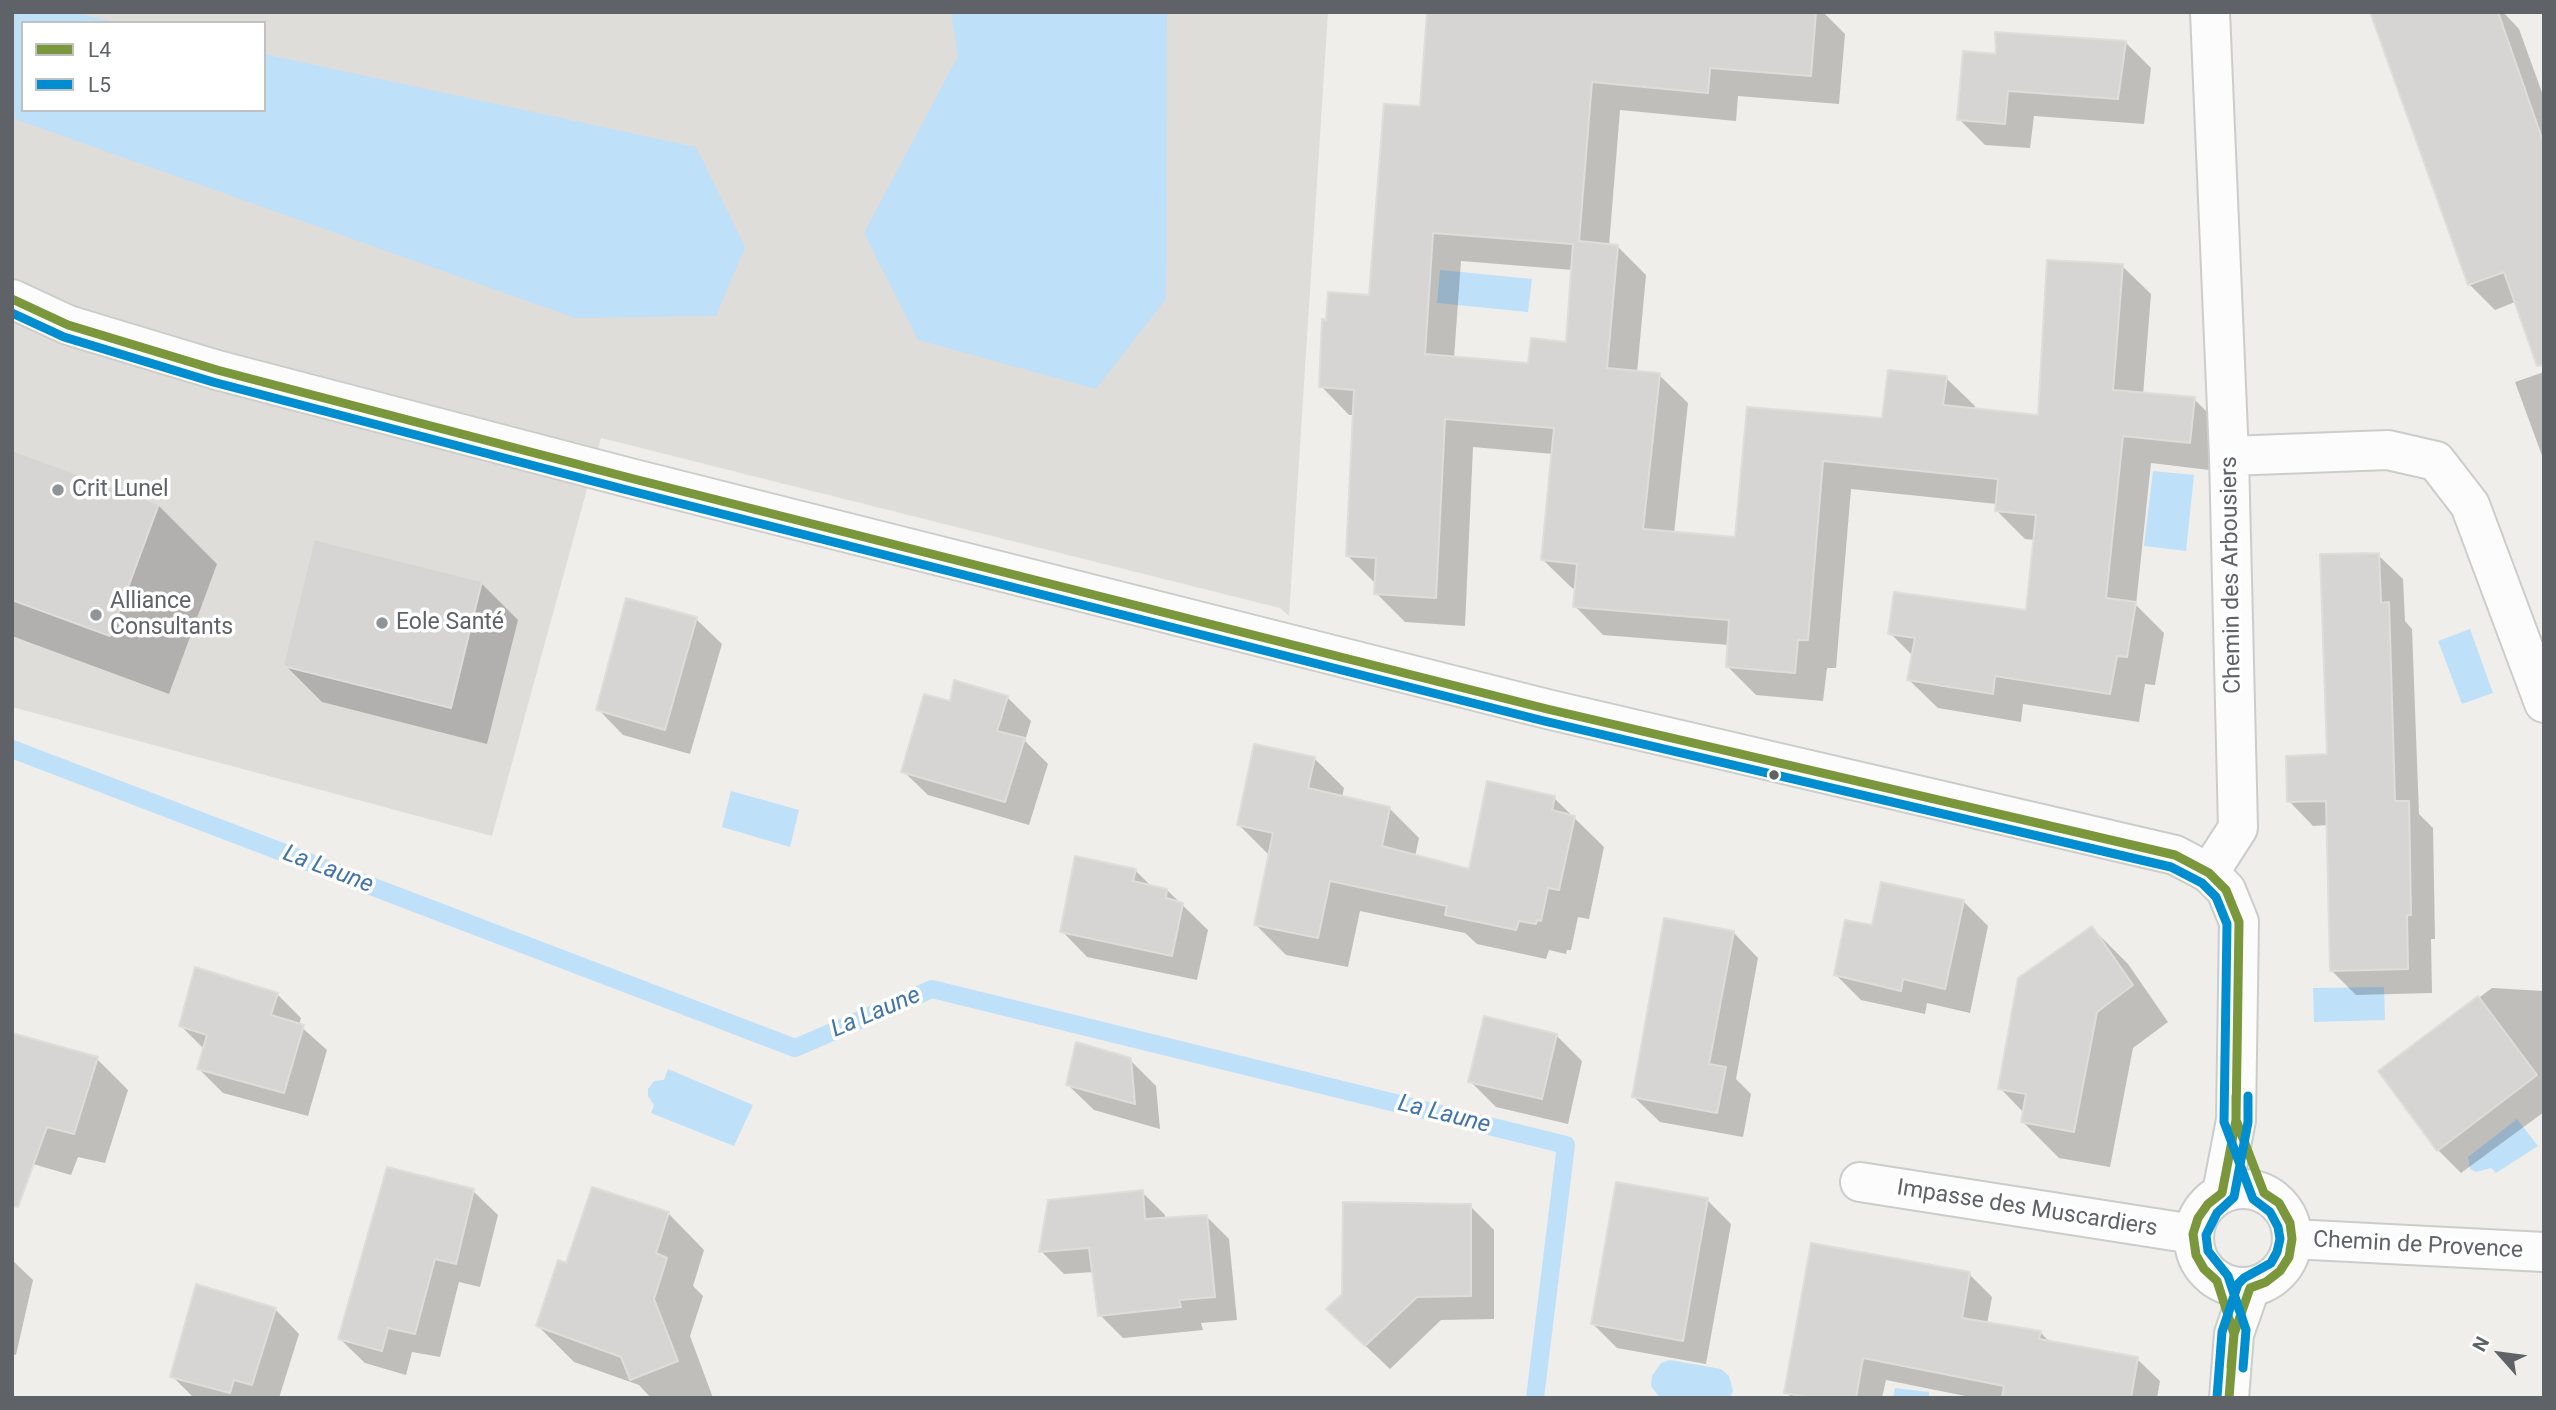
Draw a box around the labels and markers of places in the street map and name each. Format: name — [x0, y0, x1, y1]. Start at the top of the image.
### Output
place label: Crit Lunel — [72, 476, 169, 504]
marker: Crit Lunel — [50, 482, 66, 498]
place label: Alliance Consultants — [110, 588, 233, 642]
marker: Alliance Consultants — [88, 607, 104, 623]
place label: Eole Santé — [396, 609, 504, 637]
marker: Eole Santé — [374, 615, 390, 631]
unlabelled marker — [1767, 768, 1781, 782]

